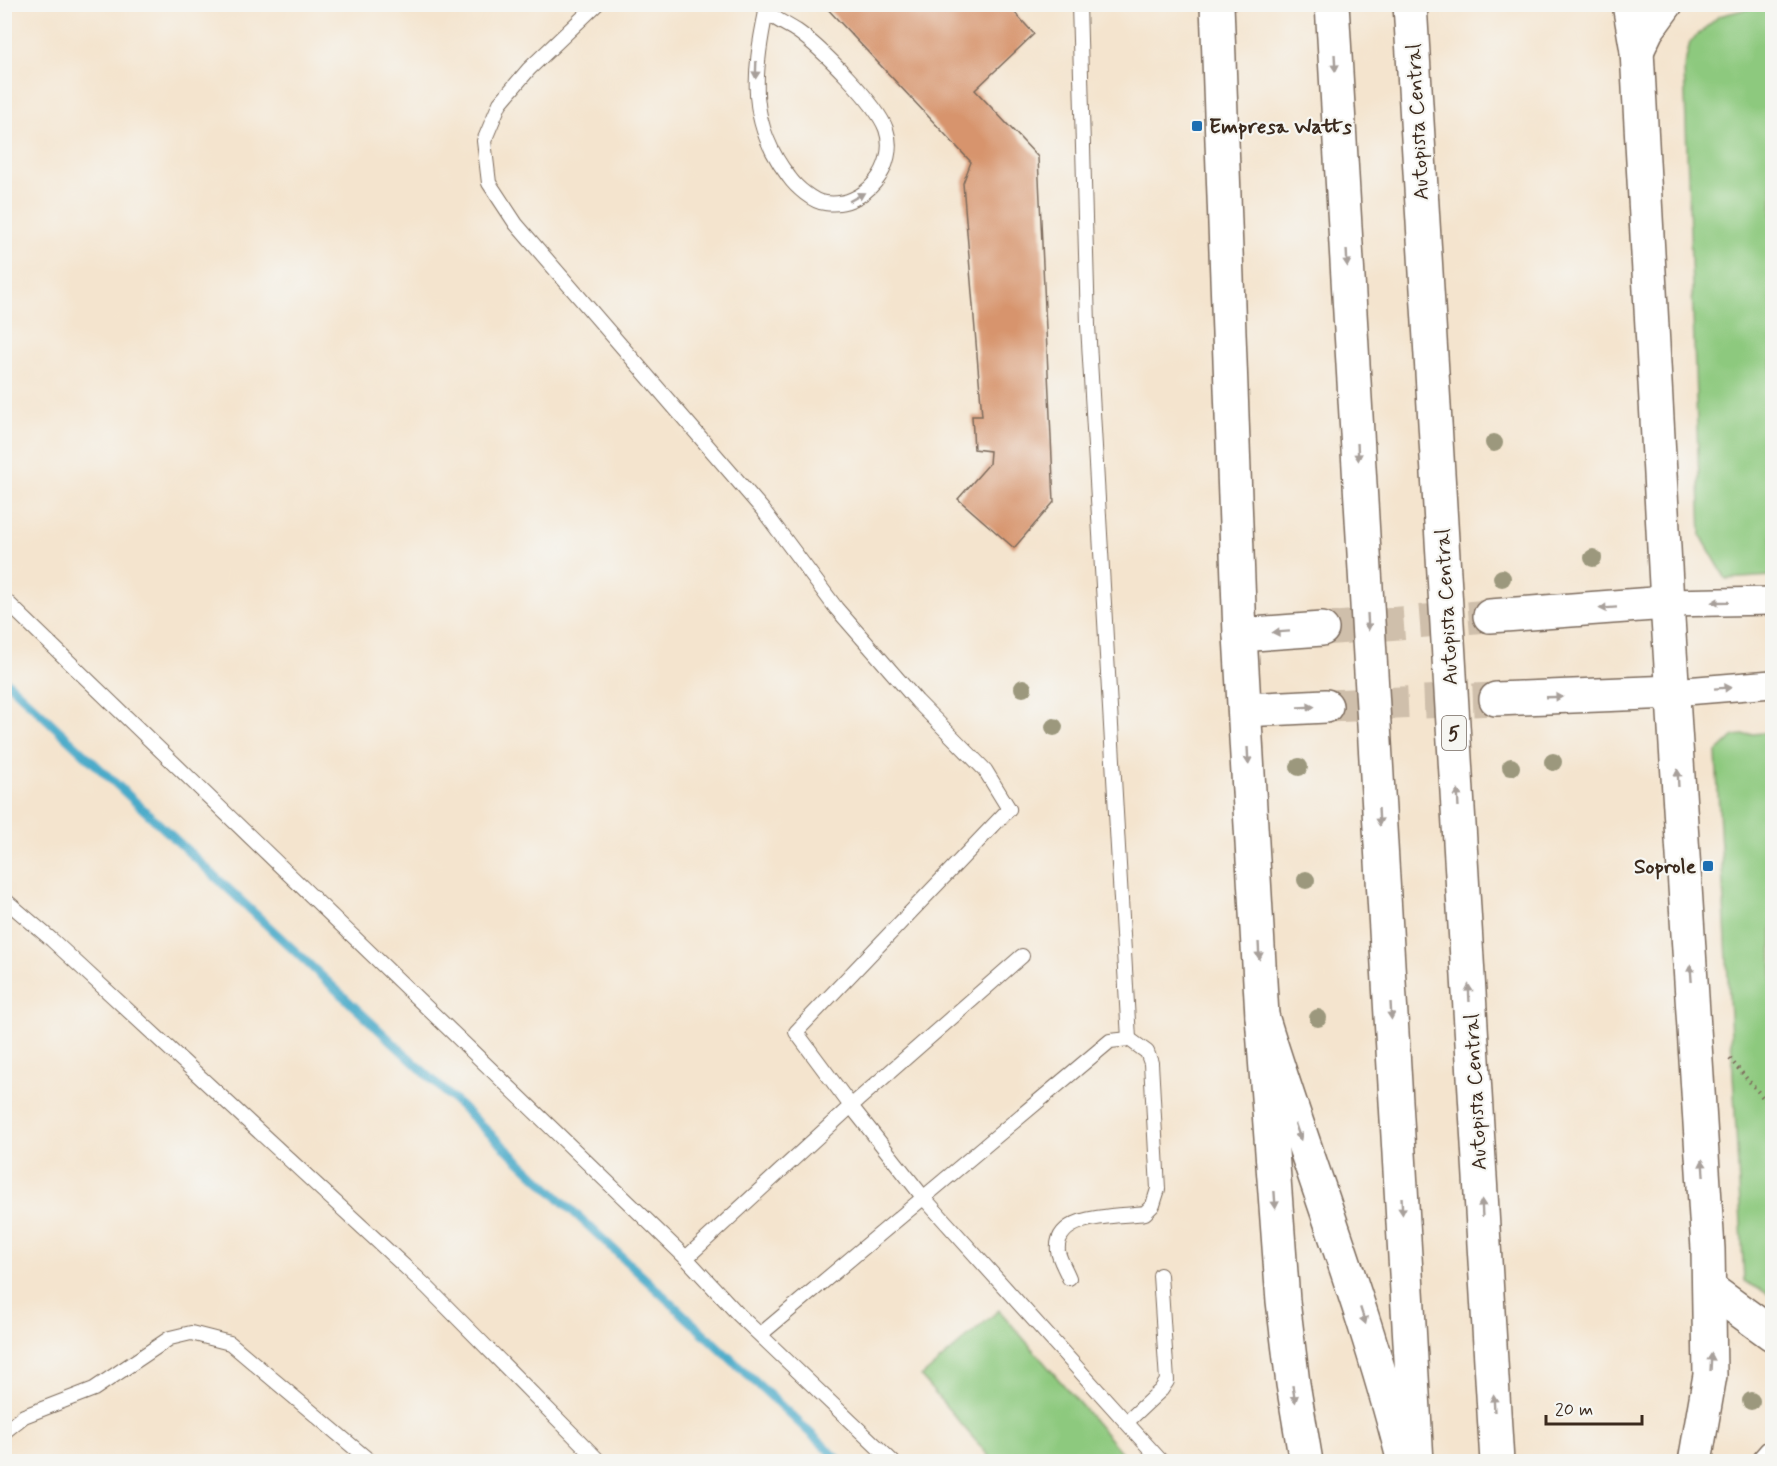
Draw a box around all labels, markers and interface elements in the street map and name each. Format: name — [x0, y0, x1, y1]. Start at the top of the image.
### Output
street label: Autopista Central — [1400, 43, 1436, 201]
one-way arrow — [1331, 53, 1340, 72]
one-way arrow — [751, 60, 761, 79]
place label: Empresa Watts — [1209, 113, 1352, 141]
marker: Empresa Watts — [1190, 119, 1204, 133]
one-way arrow — [849, 192, 866, 202]
one-way arrow — [1342, 248, 1351, 267]
one-way arrow — [1353, 443, 1363, 462]
street label: Autopista Central — [1429, 528, 1465, 686]
one-way arrow — [1710, 597, 1729, 607]
one-way arrow — [1599, 603, 1618, 612]
one-way arrow — [1363, 613, 1373, 632]
one-way arrow — [1272, 627, 1291, 637]
one-way arrow — [1713, 683, 1732, 693]
one-way arrow — [1545, 692, 1564, 701]
one-way arrow — [1297, 703, 1316, 712]
road number: 5 — [1442, 716, 1466, 750]
one-way arrow — [1243, 747, 1252, 766]
one-way arrow — [1674, 769, 1683, 788]
one-way arrow — [1453, 789, 1462, 808]
one-way arrow — [1375, 807, 1384, 826]
place label: Soprole — [1634, 853, 1697, 881]
marker: Soprole — [1701, 859, 1715, 873]
one-way arrow — [1254, 942, 1263, 961]
one-way arrow — [1686, 963, 1695, 982]
one-way arrow — [1465, 983, 1474, 1002]
one-way arrow — [1386, 1002, 1395, 1021]
street label: Autopista Central — [1458, 1013, 1494, 1171]
one-way arrow — [1294, 1123, 1304, 1141]
one-way arrow — [1698, 1158, 1708, 1177]
one-way arrow — [1271, 1190, 1280, 1209]
one-way arrow — [1398, 1197, 1407, 1216]
one-way arrow — [1478, 1199, 1487, 1218]
one-way arrow — [1359, 1307, 1368, 1325]
one-way arrow — [1706, 1353, 1715, 1372]
one-way arrow — [1290, 1384, 1299, 1403]
scale bar — [1546, 1388, 1642, 1426]
one-way arrow — [1489, 1394, 1498, 1413]
text: 20 m — [1555, 1398, 1593, 1422]

